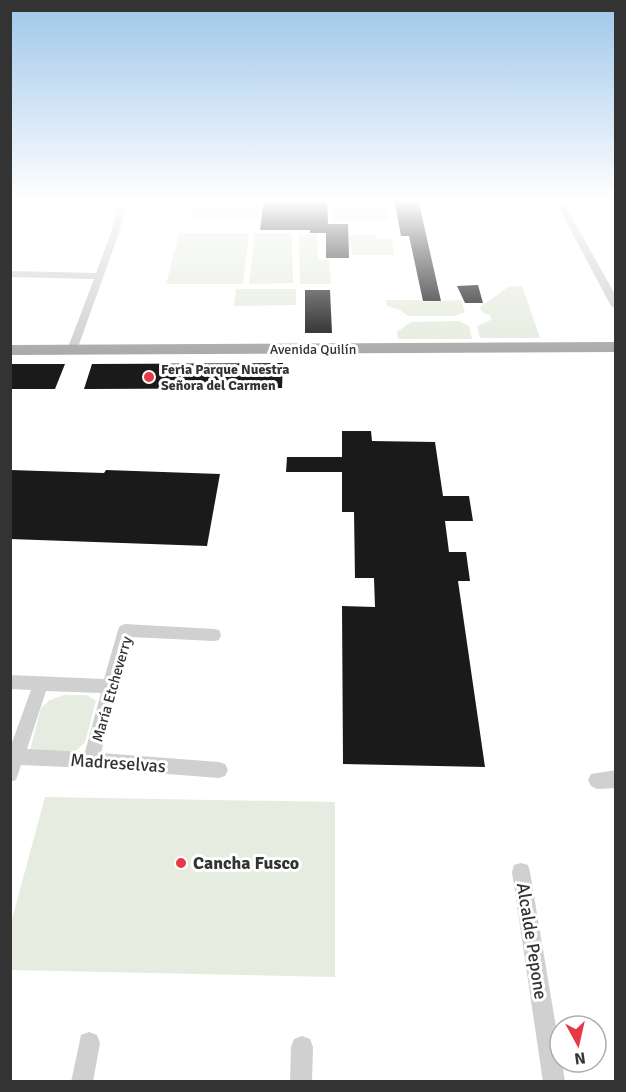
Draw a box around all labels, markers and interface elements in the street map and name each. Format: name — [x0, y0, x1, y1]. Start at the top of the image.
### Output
street label: Avenida Quilín — [270, 341, 356, 358]
place label: Feria Parque Nuestra Señora del Carmen — [161, 361, 289, 394]
marker: Feria Parque Nuestra Señora del Carmen — [142, 370, 156, 384]
street label: María Etcheverry — [88, 634, 136, 744]
street label: Madreselvas — [70, 749, 167, 777]
place label: Cancha Fusco — [193, 852, 299, 874]
marker: Cancha Fusco — [174, 856, 188, 870]
street label: Alcalde Pepone — [512, 881, 552, 1001]
north arrow — [548, 1014, 608, 1074]
text: N — [573, 1047, 587, 1069]

